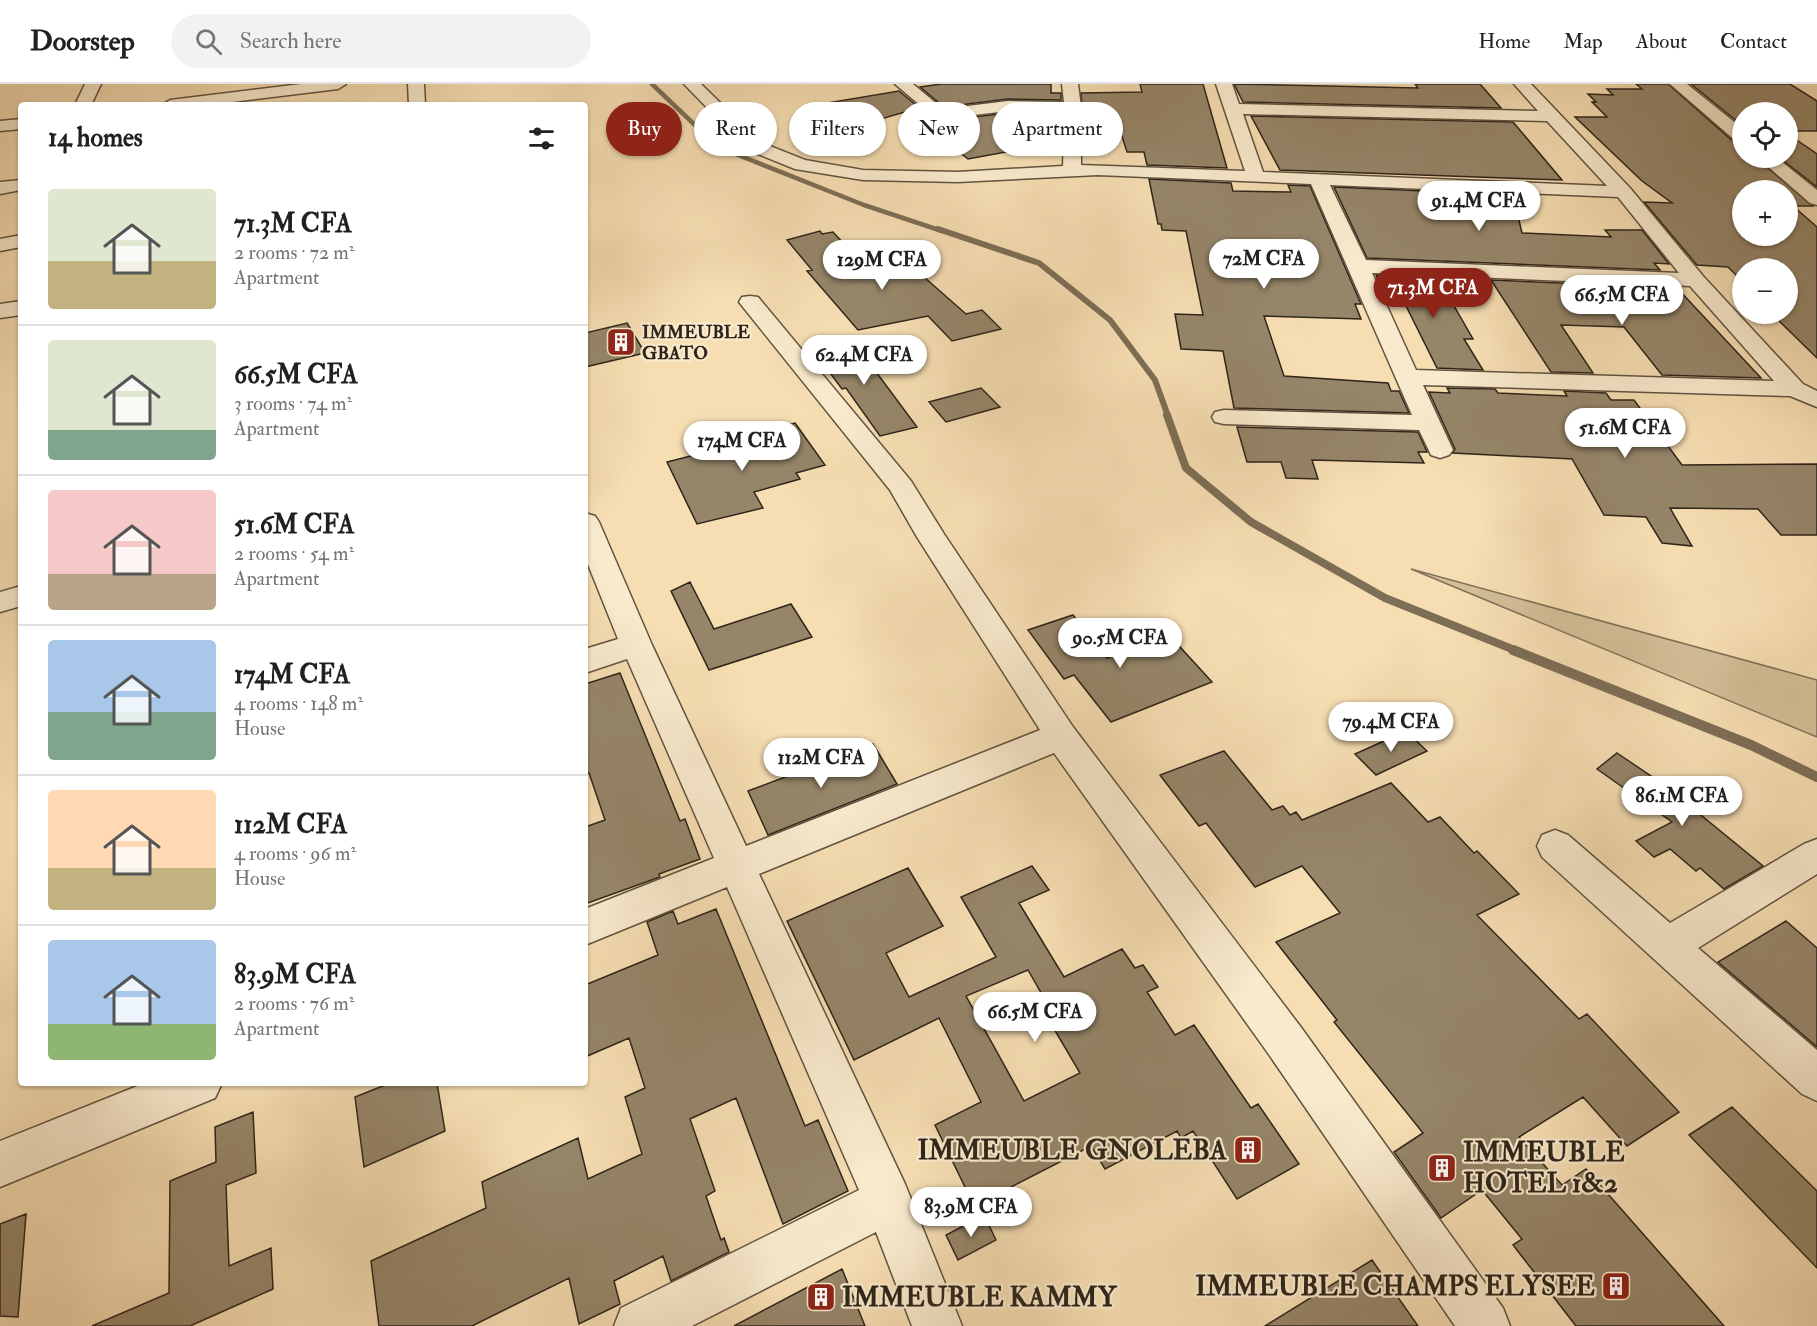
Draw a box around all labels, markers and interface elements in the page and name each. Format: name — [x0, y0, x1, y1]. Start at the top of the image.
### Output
search box — [171, 14, 591, 68]
text: Doorstep — [30, 24, 135, 59]
icon: search — [192, 25, 225, 58]
text: Search here — [240, 27, 341, 55]
text: Home — [1478, 28, 1530, 55]
text: Map — [1563, 28, 1603, 55]
text: About — [1636, 28, 1687, 55]
text: Contact — [1720, 28, 1787, 55]
chip: Buy — [606, 102, 682, 156]
chip: Rent — [694, 102, 777, 156]
chip: Filters — [789, 102, 886, 156]
chip: New — [898, 102, 980, 156]
chip: Apartment — [992, 102, 1123, 156]
map controls — [1732, 102, 1798, 324]
button: locate — [1732, 102, 1798, 168]
text: 14 homes — [48, 122, 143, 154]
icon: filters — [525, 122, 558, 155]
button: + — [1732, 180, 1798, 246]
pin: 91.4M CFA — [1410, 181, 1548, 232]
text: 91.4M CFA — [1431, 188, 1527, 213]
text: 71.3M CFA — [234, 208, 352, 240]
icon: home — [96, 213, 168, 285]
pin: 72M CFA — [1209, 239, 1319, 290]
text: 2 rooms · 72 m² — [234, 240, 354, 265]
pin: 129M CFA — [820, 240, 944, 291]
text: 72M CFA — [1223, 246, 1305, 271]
text: 129M CFA — [837, 247, 927, 272]
button: − — [1732, 258, 1798, 324]
text: Apartment — [234, 265, 319, 290]
pin: 71.3M CFA — [1364, 268, 1502, 319]
text: 71.3M CFA — [1388, 275, 1478, 300]
pin: 66.5M CFA — [1553, 275, 1691, 326]
text: 66.5M CFA — [1574, 282, 1670, 307]
place label: IMMEUBLE GBATO — [642, 321, 750, 365]
building icon: IMMEUBLE GBATO — [605, 326, 637, 358]
pin: 62.4M CFA — [795, 335, 933, 386]
text: 62.4M CFA — [815, 342, 913, 367]
text: 66.5M CFA — [234, 359, 358, 391]
icon: home — [96, 364, 168, 436]
text: 3 rooms · 74 m² — [234, 391, 352, 416]
pin: 51.6M CFA — [1556, 408, 1694, 459]
text: 51.6M CFA — [1579, 415, 1671, 440]
text: Apartment — [234, 416, 319, 441]
pin: 174M CFA — [680, 421, 804, 472]
text: 174M CFA — [697, 428, 787, 453]
text: 51.6M CFA — [234, 509, 355, 541]
icon: home — [96, 514, 168, 586]
text: 2 rooms · 54 m² — [234, 541, 354, 566]
text: Apartment — [234, 566, 319, 591]
pin: 90.5M CFA — [1051, 618, 1189, 669]
text: 90.5M CFA — [1072, 625, 1168, 650]
text: 174M CFA — [234, 659, 350, 691]
icon: home — [96, 664, 168, 736]
text: 4 rooms · 148 m² — [234, 691, 363, 716]
pin: 79.4M CFA — [1322, 702, 1460, 753]
text: 79.4M CFA — [1342, 709, 1440, 734]
text: House — [234, 716, 285, 741]
pin: 112M CFA — [759, 738, 883, 789]
text: 112M CFA — [777, 745, 865, 770]
pin: 86.1M CFA — [1613, 776, 1751, 827]
text: 86.1M CFA — [1635, 783, 1729, 808]
text: 112M CFA — [234, 809, 347, 841]
icon: home — [96, 814, 168, 886]
text: 4 rooms · 96 m² — [234, 841, 356, 866]
text: House — [234, 866, 285, 891]
text: 83.9M CFA — [234, 959, 356, 991]
icon: home — [96, 964, 168, 1036]
text: 2 rooms · 76 m² — [234, 991, 354, 1016]
pin: 66.5M CFA — [966, 992, 1104, 1043]
text: 66.5M CFA — [987, 999, 1083, 1024]
text: Apartment — [234, 1016, 319, 1041]
place label: IMMEUBLE GNOLEBA — [917, 1134, 1228, 1167]
building icon: IMMEUBLE GNOLEBA — [1232, 1134, 1264, 1166]
place label: IMMEUBLE HOTEL 1&2 — [1463, 1136, 1625, 1200]
building icon: IMMEUBLE HOTEL 1&2 — [1426, 1152, 1458, 1184]
pin: 83.9M CFA — [902, 1187, 1040, 1238]
text: 83.9M CFA — [924, 1194, 1018, 1219]
place label: IMMEUBLE CHAMPS ELYSEE — [1195, 1270, 1596, 1303]
building icon: IMMEUBLE CHAMPS ELYSEE — [1600, 1270, 1632, 1302]
building icon: IMMEUBLE KAMMY — [805, 1281, 837, 1313]
place label: IMMEUBLE KAMMY — [842, 1281, 1118, 1314]

